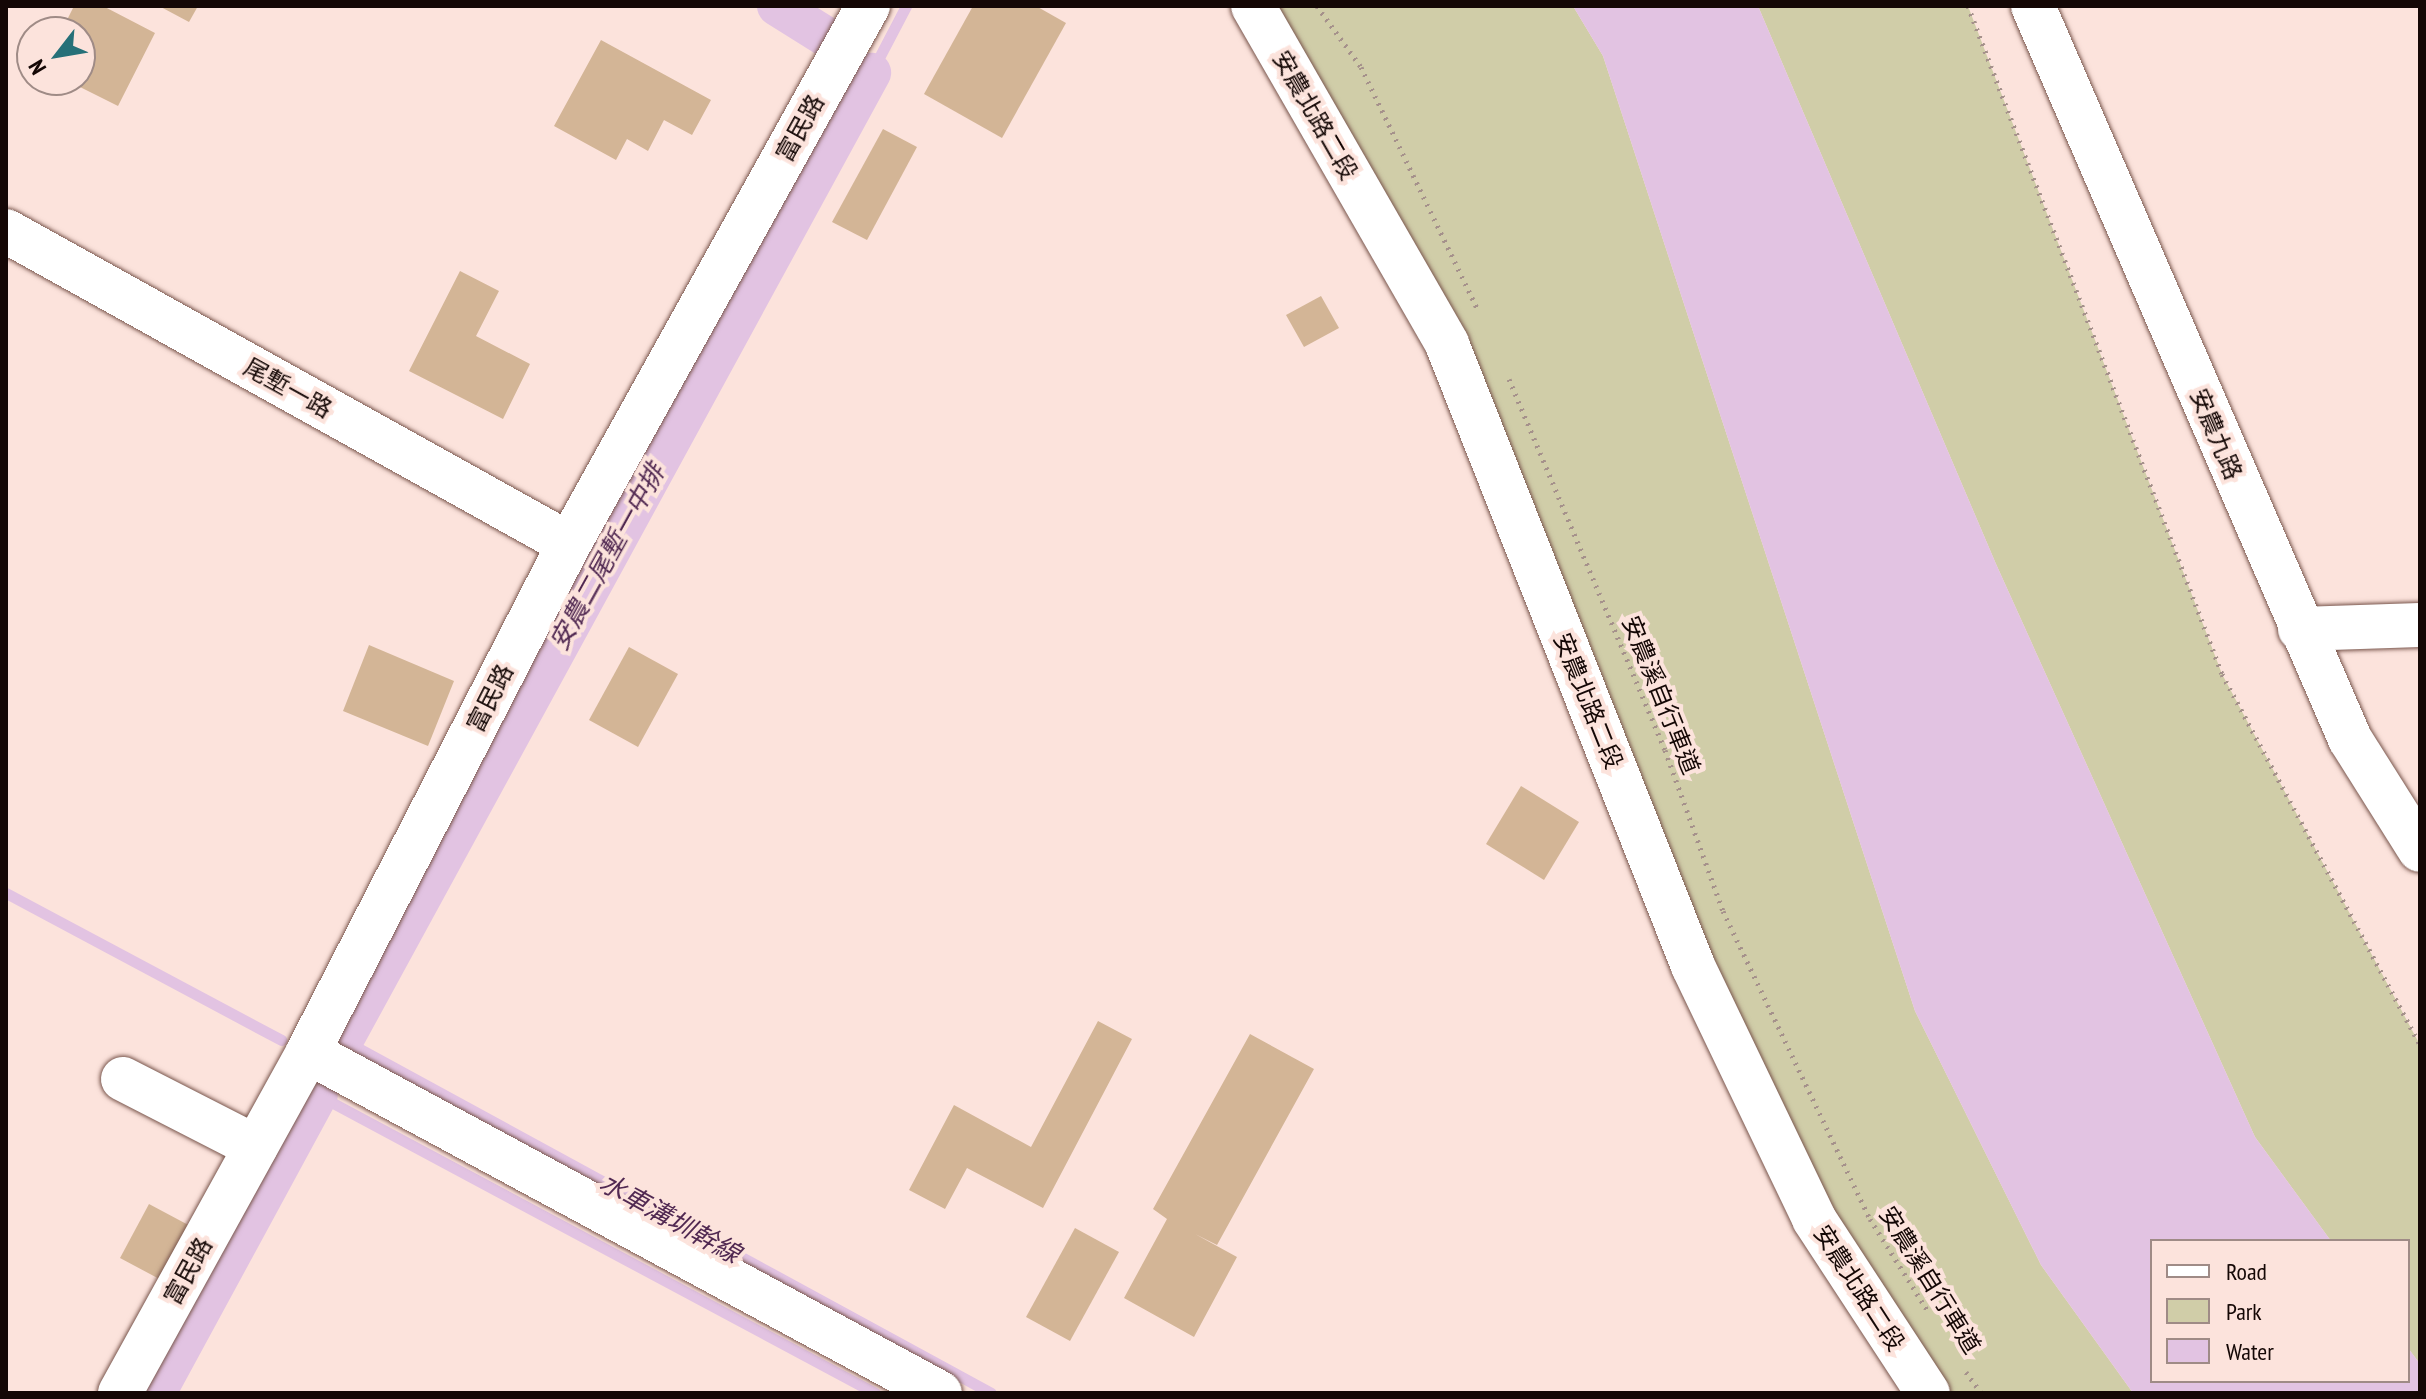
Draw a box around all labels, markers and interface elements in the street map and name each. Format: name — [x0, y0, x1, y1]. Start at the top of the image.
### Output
north arrow — [16, 16, 96, 96]
street label: 安農北路二段 — [1267, 45, 1363, 185]
text: N — [22, 55, 52, 80]
street label: 富民路 — [770, 90, 830, 166]
street label: 尾塹一路 — [239, 352, 337, 424]
street label: 安農九路 — [2184, 384, 2248, 484]
water label: 安農二尾塹一中排 — [543, 458, 671, 656]
street label: 安農溪自行車道 — [1616, 612, 1706, 778]
street label: 安農北路二段 — [1548, 629, 1628, 773]
street label: 富民路 — [461, 659, 519, 737]
water label: 水車溝圳幹線 — [594, 1167, 746, 1269]
street label: 安農溪自行車道 — [1873, 1201, 1987, 1359]
street label: 安農北路二段 — [1808, 1220, 1910, 1356]
street label: 富民路 — [158, 1233, 218, 1309]
legend — [2150, 1239, 2410, 1383]
text: Road — [2226, 1256, 2267, 1287]
text: Park — [2226, 1296, 2262, 1327]
text: Water — [2226, 1336, 2274, 1367]

